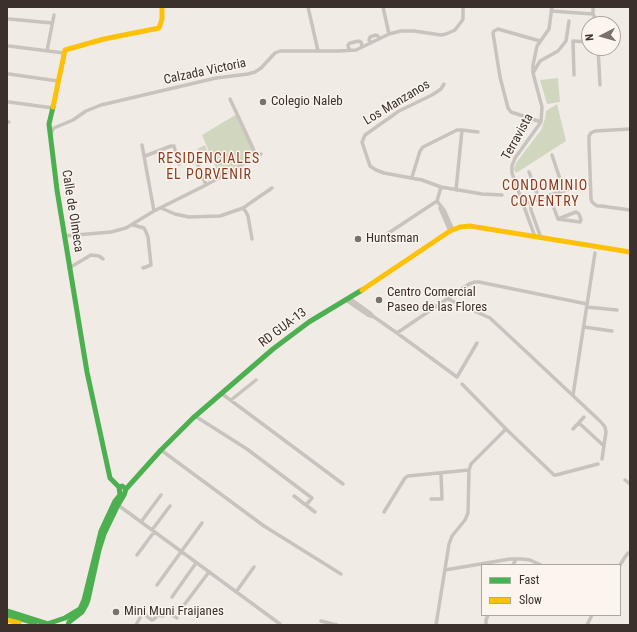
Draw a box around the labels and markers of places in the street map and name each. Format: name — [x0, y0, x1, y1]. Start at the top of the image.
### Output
place label: Colegio Naleb — [271, 94, 343, 110]
marker: Colegio Naleb — [258, 97, 268, 107]
place label: Huntsman — [366, 231, 419, 247]
marker: Huntsman — [353, 234, 363, 244]
place label: Centro Comercial Paseo de las Flores — [387, 285, 487, 316]
marker: Centro Comercial Paseo de las Flores — [374, 295, 384, 305]
place label: Mini Muni Fraijanes — [124, 604, 224, 620]
marker: Mini Muni Fraijanes — [111, 607, 121, 617]

